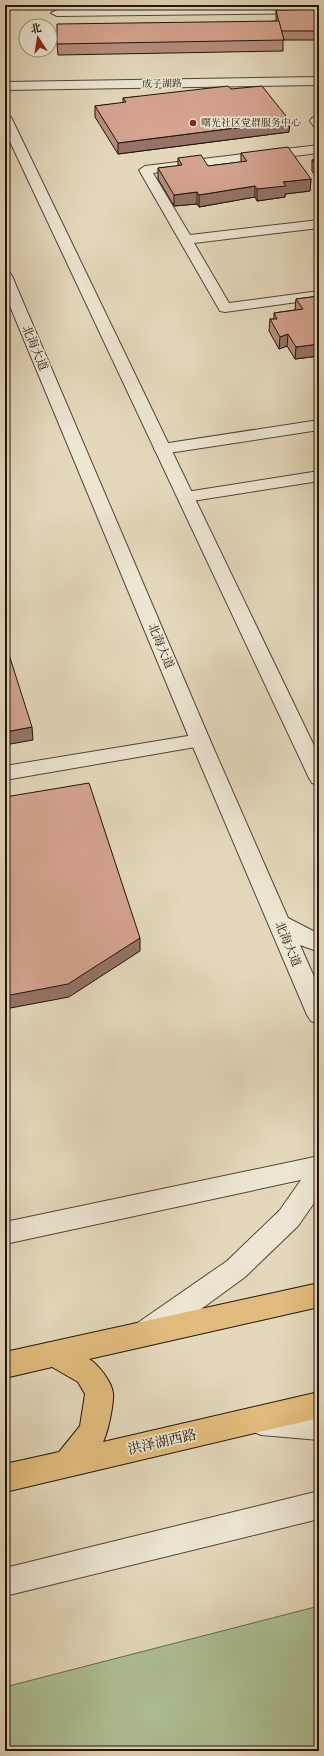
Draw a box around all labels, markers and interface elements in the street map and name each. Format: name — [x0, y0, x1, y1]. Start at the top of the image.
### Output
north arrow — [18, 18, 58, 58]
text: 北 — [29, 21, 43, 36]
street label: 成子湖路 — [142, 78, 182, 90]
place label: 曙光社区党群服务中心 — [201, 117, 301, 129]
marker: 曙光社区党群服务中心 — [188, 118, 198, 128]
street label: 北海大道 — [19, 323, 51, 373]
street label: 北海大道 — [145, 621, 177, 671]
street label: 北海大道 — [272, 919, 304, 969]
street label: 洪泽湖西路 — [126, 1426, 198, 1458]

